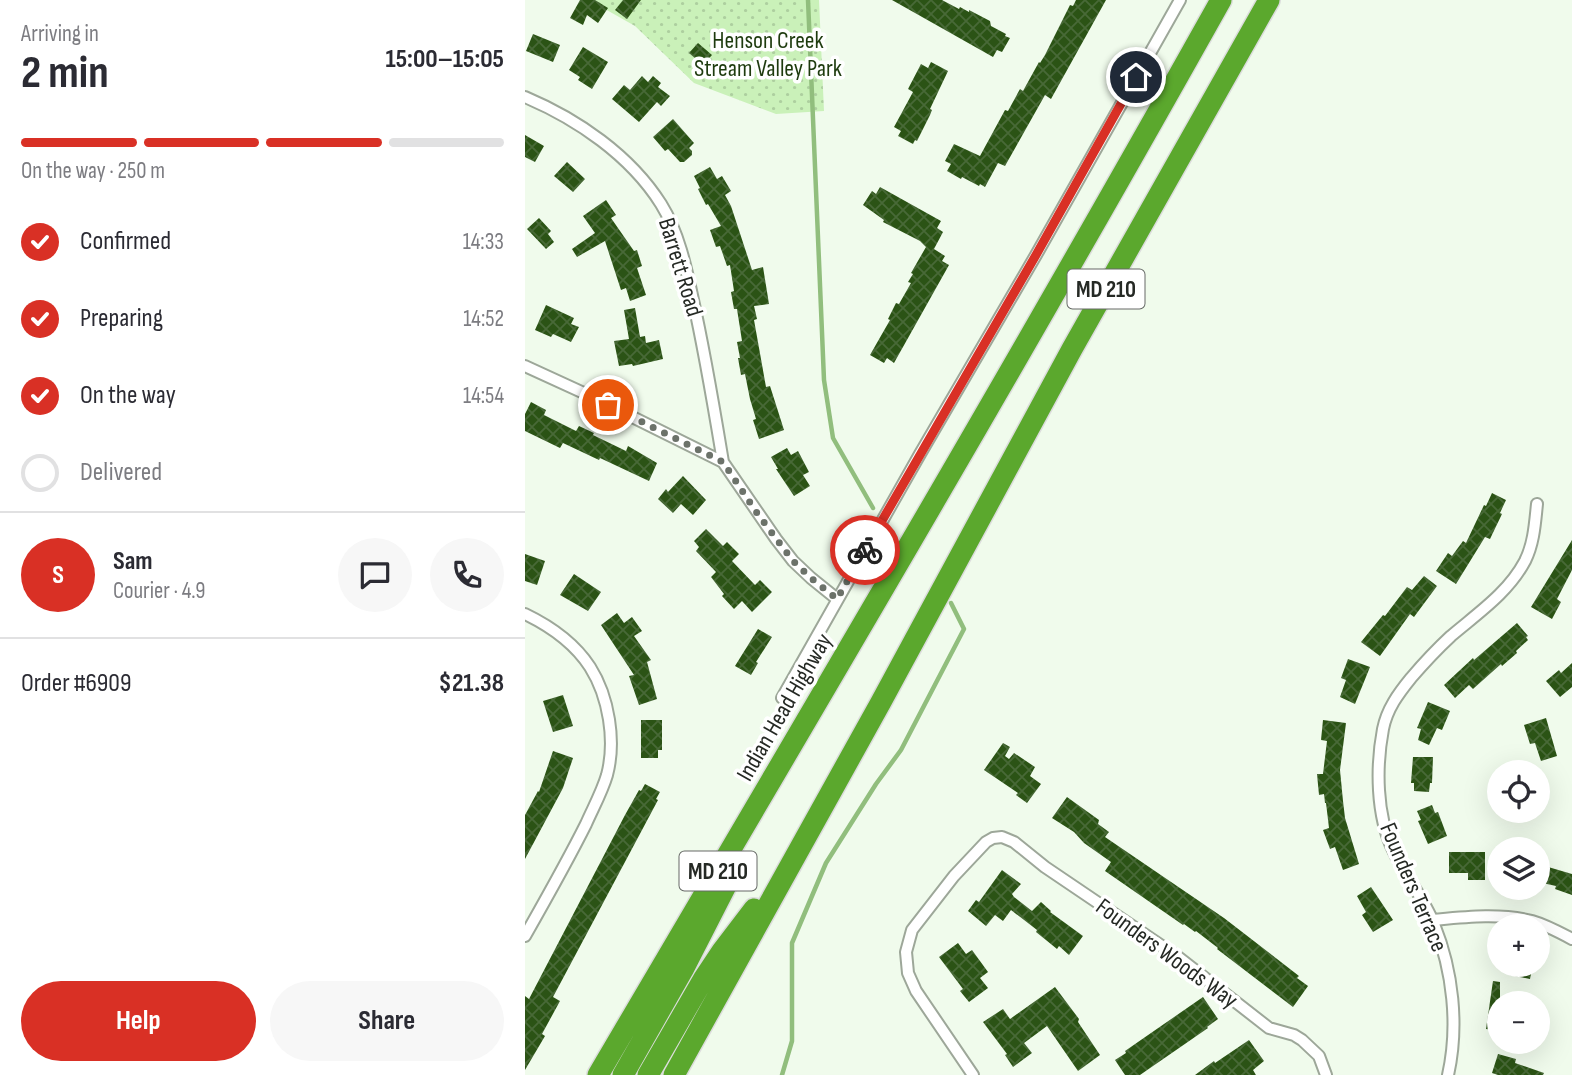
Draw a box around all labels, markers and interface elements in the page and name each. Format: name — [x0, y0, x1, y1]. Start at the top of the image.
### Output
text: Arriving in — [21, 20, 99, 48]
park label: Henson Creek Stream Valley Park — [694, 26, 842, 83]
text: 15:00–15:05 — [385, 44, 504, 75]
text: 2 min — [21, 46, 109, 101]
pin — [1106, 47, 1166, 107]
icon: home — [1117, 58, 1155, 96]
text: On the way · 250 m — [21, 157, 165, 185]
street label: Barrett Road — [652, 214, 709, 320]
icon: check — [21, 223, 59, 261]
text: Confirmed — [80, 226, 171, 257]
text: 14:33 — [463, 228, 504, 256]
road number: MD 210 — [1067, 270, 1145, 308]
icon: check — [21, 300, 59, 338]
text: Preparing — [80, 303, 163, 334]
text: 14:52 — [463, 305, 504, 333]
pin — [578, 375, 638, 435]
icon: check — [21, 377, 59, 415]
text: On the way — [80, 380, 176, 411]
text: 14:54 — [463, 382, 504, 410]
icon: bag — [589, 386, 627, 424]
text: Delivered — [80, 457, 162, 488]
courier — [830, 515, 900, 585]
icon: bike — [846, 531, 884, 569]
button: chat — [338, 538, 412, 612]
button: phone — [430, 538, 504, 612]
text: Sam — [113, 546, 153, 577]
text: S — [52, 560, 64, 591]
text: Courier · 4.9 — [113, 577, 205, 605]
street label: Indian Head Highway — [730, 628, 838, 786]
text: Order #6909 — [21, 668, 131, 699]
text: $21.38 — [439, 668, 504, 699]
map controls — [1487, 760, 1550, 1054]
button: locate — [1487, 760, 1550, 823]
street label: Founders Terrace — [1373, 818, 1454, 956]
button: layers — [1487, 837, 1550, 900]
road number: MD 210 — [679, 852, 757, 890]
street label: Founders Woods Way — [1090, 892, 1243, 1015]
button: + — [1487, 914, 1550, 977]
button: Help — [21, 981, 256, 1061]
button: Share — [270, 981, 504, 1061]
button: − — [1487, 991, 1550, 1054]

